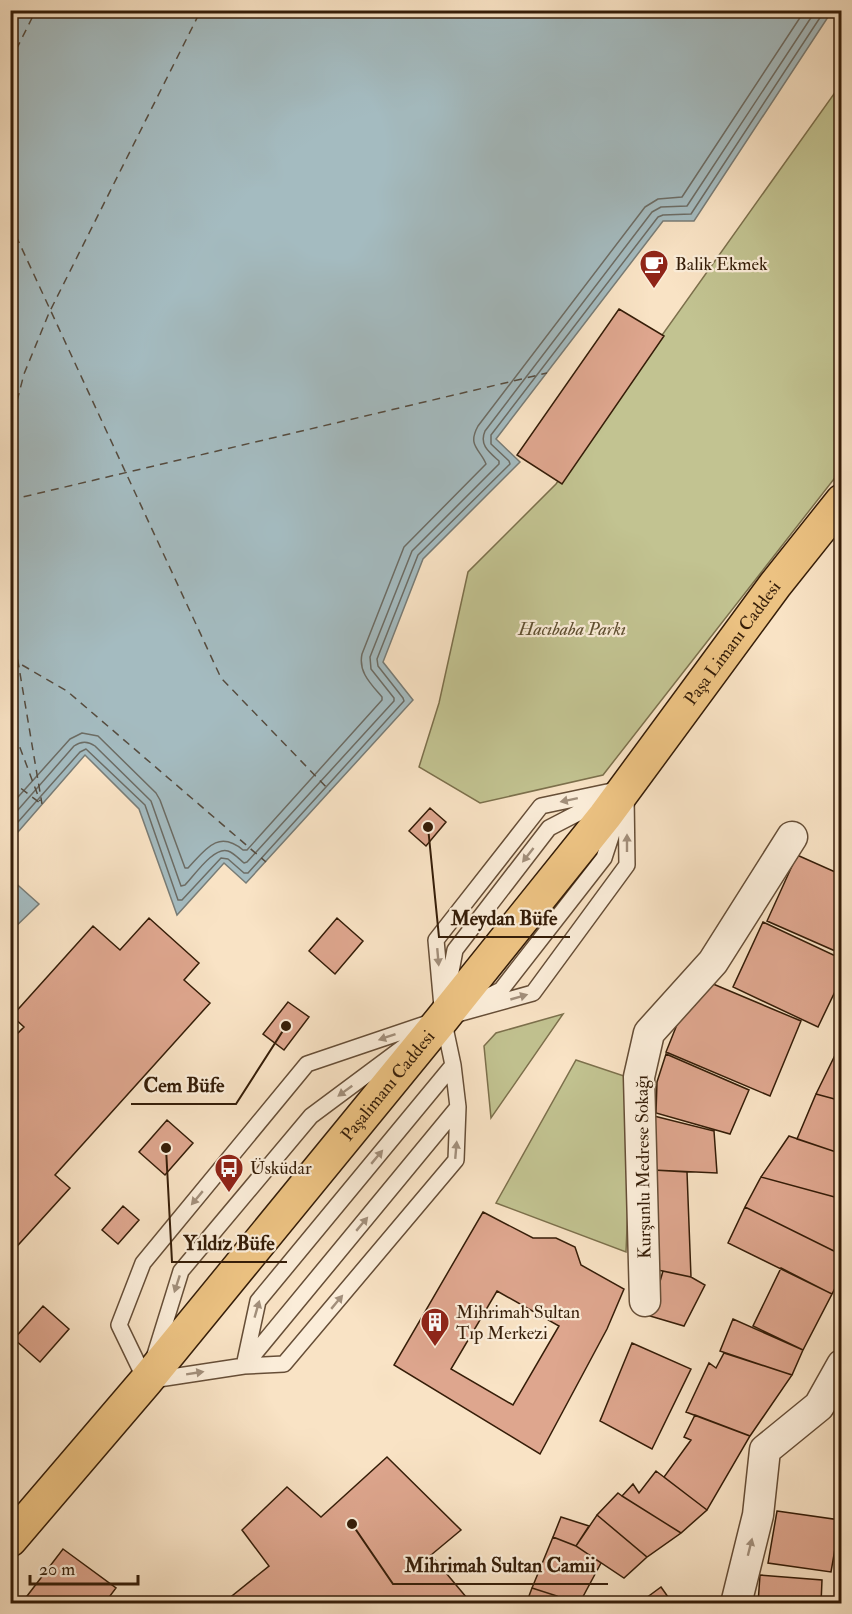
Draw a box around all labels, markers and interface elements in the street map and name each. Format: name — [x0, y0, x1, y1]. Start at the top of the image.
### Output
cafe icon: Balik Ekmek — [638, 248, 670, 290]
place label: Balik Ekmek — [675, 253, 768, 276]
street label: Paşa Limanı Caddesi — [679, 576, 786, 710]
park label: Hacıbaba Parkı — [517, 618, 626, 641]
one-way arrow — [559, 796, 578, 805]
one-way arrow — [622, 833, 632, 852]
one-way arrow — [523, 848, 535, 863]
callout: Meydan Büfe — [439, 899, 570, 937]
text: Meydan Büfe — [450, 906, 558, 932]
one-way arrow — [433, 948, 442, 967]
one-way arrow — [510, 992, 528, 1001]
street label: Paşalimanı Caddesi — [336, 1026, 440, 1146]
one-way arrow — [378, 1033, 396, 1043]
callout: Cem Büfe — [131, 1066, 236, 1104]
text: Cem Büfe — [144, 1073, 225, 1098]
street label: Kurşunlu Medrese Sokağı — [630, 1075, 657, 1259]
one-way arrow — [338, 1084, 353, 1096]
one-way arrow — [451, 1141, 461, 1160]
one-way arrow — [371, 1149, 384, 1165]
bus stop icon: Üsküdar — [213, 1152, 245, 1194]
place label: Üsküdar — [250, 1157, 312, 1180]
one-way arrow — [190, 1190, 203, 1206]
one-way arrow — [355, 1216, 368, 1232]
callout: Yıldız Büfe — [172, 1224, 287, 1262]
text: Yıldız Büfe — [182, 1231, 275, 1256]
one-way arrow — [172, 1275, 181, 1293]
one-way arrow — [330, 1294, 343, 1310]
one-way arrow — [253, 1300, 262, 1318]
place label: Mihrimah Sultan Tıp Merkezi — [456, 1301, 580, 1345]
building icon: Mihrimah Sultan Tıp Merkezi — [419, 1306, 451, 1348]
one-way arrow — [186, 1369, 205, 1378]
one-way arrow — [745, 1538, 755, 1556]
callout: Mihrimah Sultan Camii — [393, 1546, 608, 1584]
scale bar — [30, 1548, 138, 1586]
text: Mihrimah Sultan Camii — [404, 1553, 596, 1578]
text: 20 m — [39, 1558, 75, 1581]

